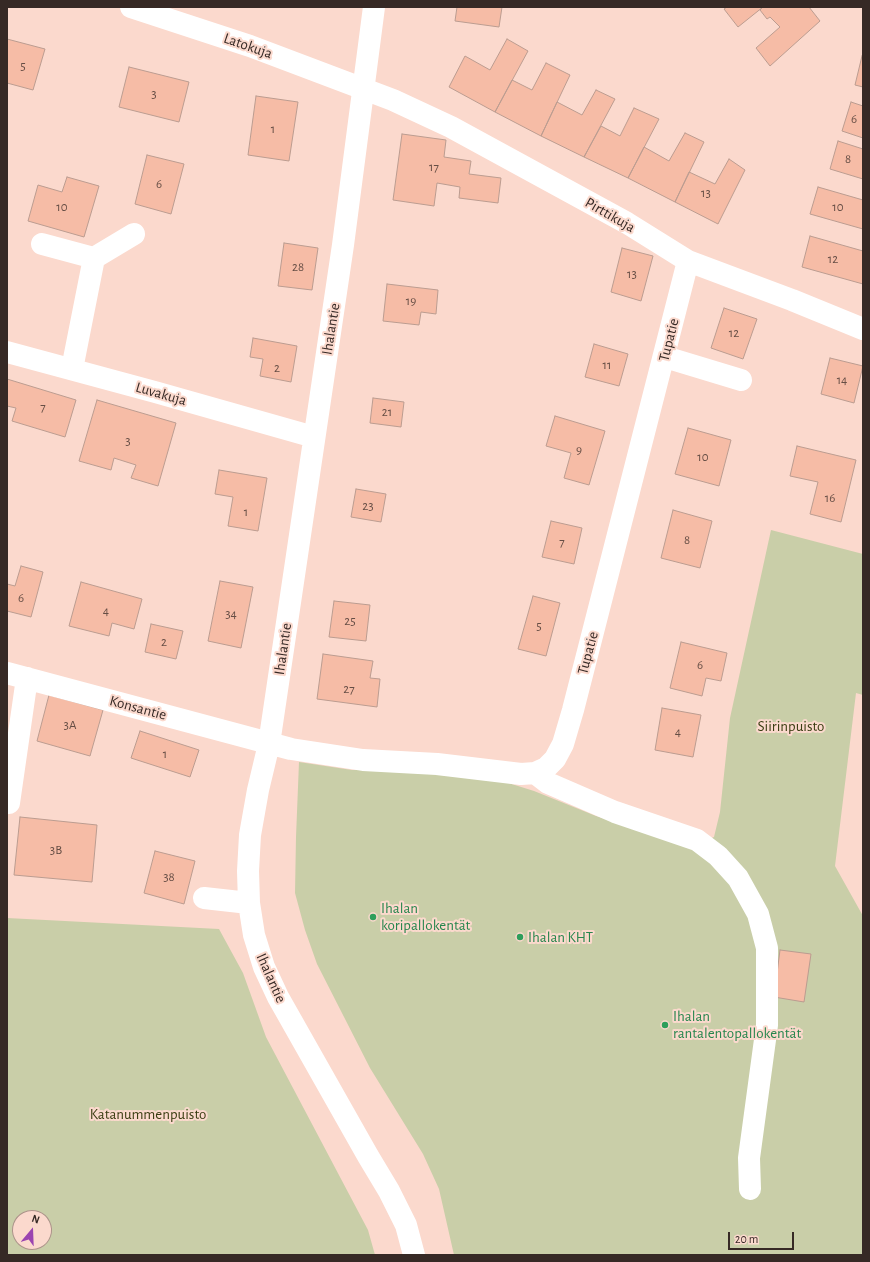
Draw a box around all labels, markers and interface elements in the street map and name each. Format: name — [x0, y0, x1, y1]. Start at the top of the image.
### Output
street label: Latokuja — [221, 29, 275, 63]
house number: 5 — [20, 58, 26, 74]
house number: 3 — [151, 86, 157, 102]
house number: 6 — [851, 111, 857, 127]
house number: 1 — [271, 121, 275, 137]
house number: 8 — [845, 151, 851, 167]
house number: 17 — [429, 159, 439, 175]
house number: 6 — [156, 176, 162, 192]
house number: 13 — [701, 185, 711, 201]
street label: Pirttikuja — [582, 193, 638, 237]
house number: 10 — [56, 199, 68, 215]
house number: 10 — [832, 199, 844, 215]
house number: 12 — [828, 251, 838, 267]
house number: 28 — [292, 259, 304, 275]
house number: 13 — [627, 266, 637, 282]
house number: 19 — [406, 293, 416, 309]
street label: Ihalantie — [318, 302, 344, 356]
street label: Tupatie — [655, 317, 683, 363]
house number: 12 — [729, 325, 739, 341]
house number: 11 — [603, 357, 611, 373]
house number: 2 — [274, 360, 280, 376]
house number: 14 — [837, 372, 847, 388]
street label: Luvakuja — [133, 378, 189, 410]
house number: 7 — [40, 399, 46, 415]
house number: 21 — [382, 404, 392, 420]
house number: 3 — [125, 433, 131, 449]
house number: 9 — [576, 442, 582, 458]
house number: 10 — [697, 449, 709, 465]
house number: 16 — [825, 490, 835, 506]
house number: 23 — [362, 498, 374, 514]
house number: 1 — [244, 504, 248, 520]
house number: 8 — [684, 532, 690, 548]
house number: 7 — [559, 534, 565, 550]
house number: 6 — [18, 590, 24, 606]
house number: 4 — [103, 603, 109, 619]
house number: 34 — [225, 606, 237, 622]
house number: 25 — [344, 613, 356, 629]
house number: 5 — [536, 618, 542, 634]
street label: Ihalantie — [270, 622, 296, 676]
street label: Tupatie — [574, 630, 602, 676]
house number: 2 — [161, 634, 167, 650]
house number: 6 — [697, 657, 703, 673]
house number: 27 — [343, 681, 355, 697]
street label: Konsantie — [108, 692, 168, 724]
house number: 3A — [64, 717, 76, 733]
park label: Siirinpuisto — [758, 717, 824, 735]
house number: 4 — [675, 724, 681, 740]
house number: 1 — [163, 746, 167, 762]
house number: 3B — [50, 842, 62, 858]
house number: 38 — [163, 869, 175, 885]
place label: Ihalan koripallokentät — [381, 899, 470, 934]
marker: Ihalan koripallokentät — [368, 912, 378, 922]
place label: Ihalan KHT — [528, 928, 593, 946]
marker: Ihalan KHT — [515, 932, 525, 942]
street label: Ihalantie — [252, 950, 290, 1006]
place label: Ihalan rantalentopallokentät — [673, 1007, 801, 1042]
marker: Ihalan rantalentopallokentät — [660, 1020, 670, 1030]
park label: Katanummenpuisto — [90, 1105, 206, 1123]
north arrow — [12, 1210, 52, 1250]
text: N — [30, 1213, 41, 1226]
scale bar — [730, 1224, 796, 1250]
text: 20 m — [735, 1233, 758, 1245]

